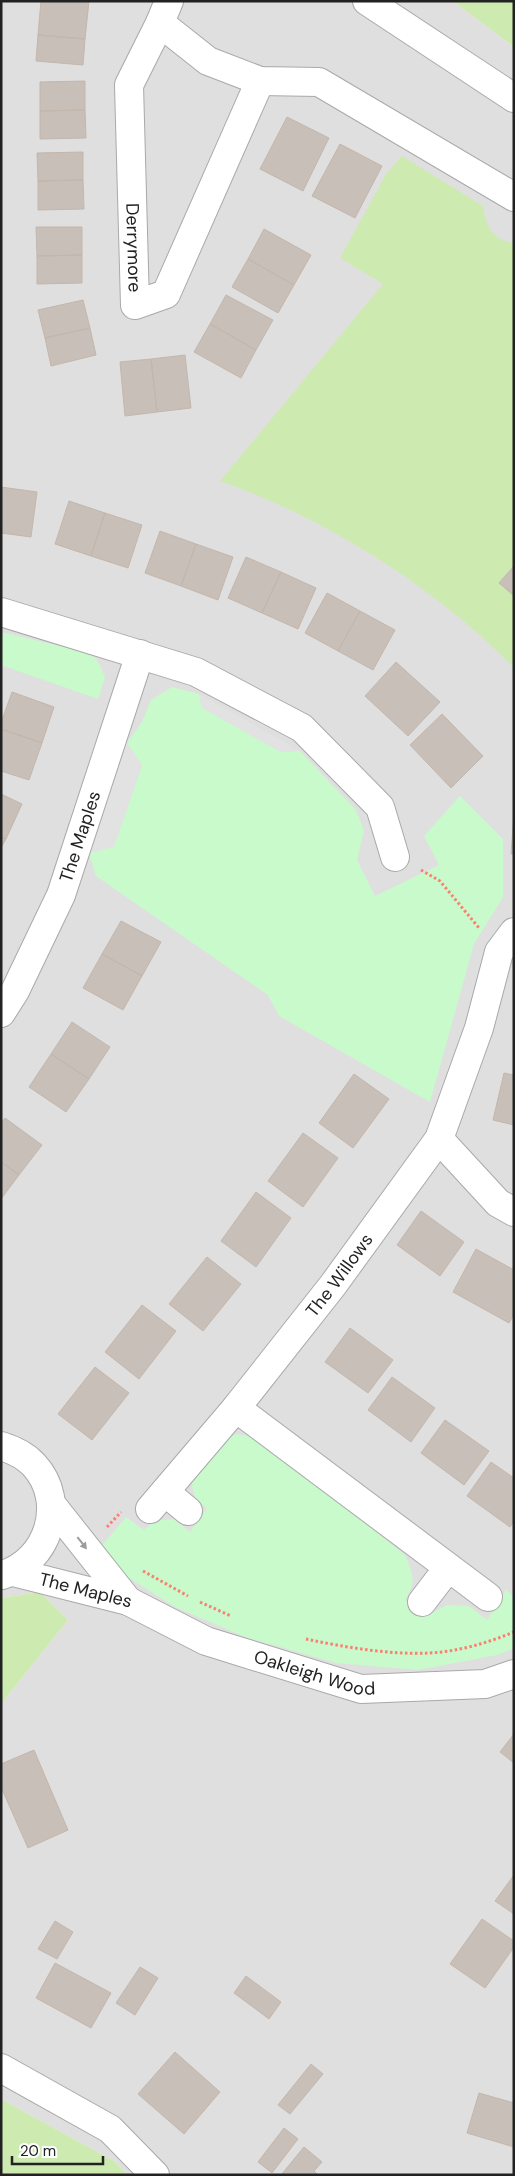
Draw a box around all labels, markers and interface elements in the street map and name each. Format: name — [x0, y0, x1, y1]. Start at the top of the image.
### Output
street label: Derrymore — [120, 203, 147, 293]
street label: The Maples — [54, 788, 106, 885]
street label: The Willows — [300, 1229, 378, 1322]
one-way arrow — [76, 1536, 87, 1549]
street label: The Maples — [37, 1567, 135, 1614]
street label: Oakleigh Wood — [251, 1645, 376, 1701]
scale bar — [12, 2134, 104, 2166]
text: 20 m — [20, 2141, 56, 2161]

